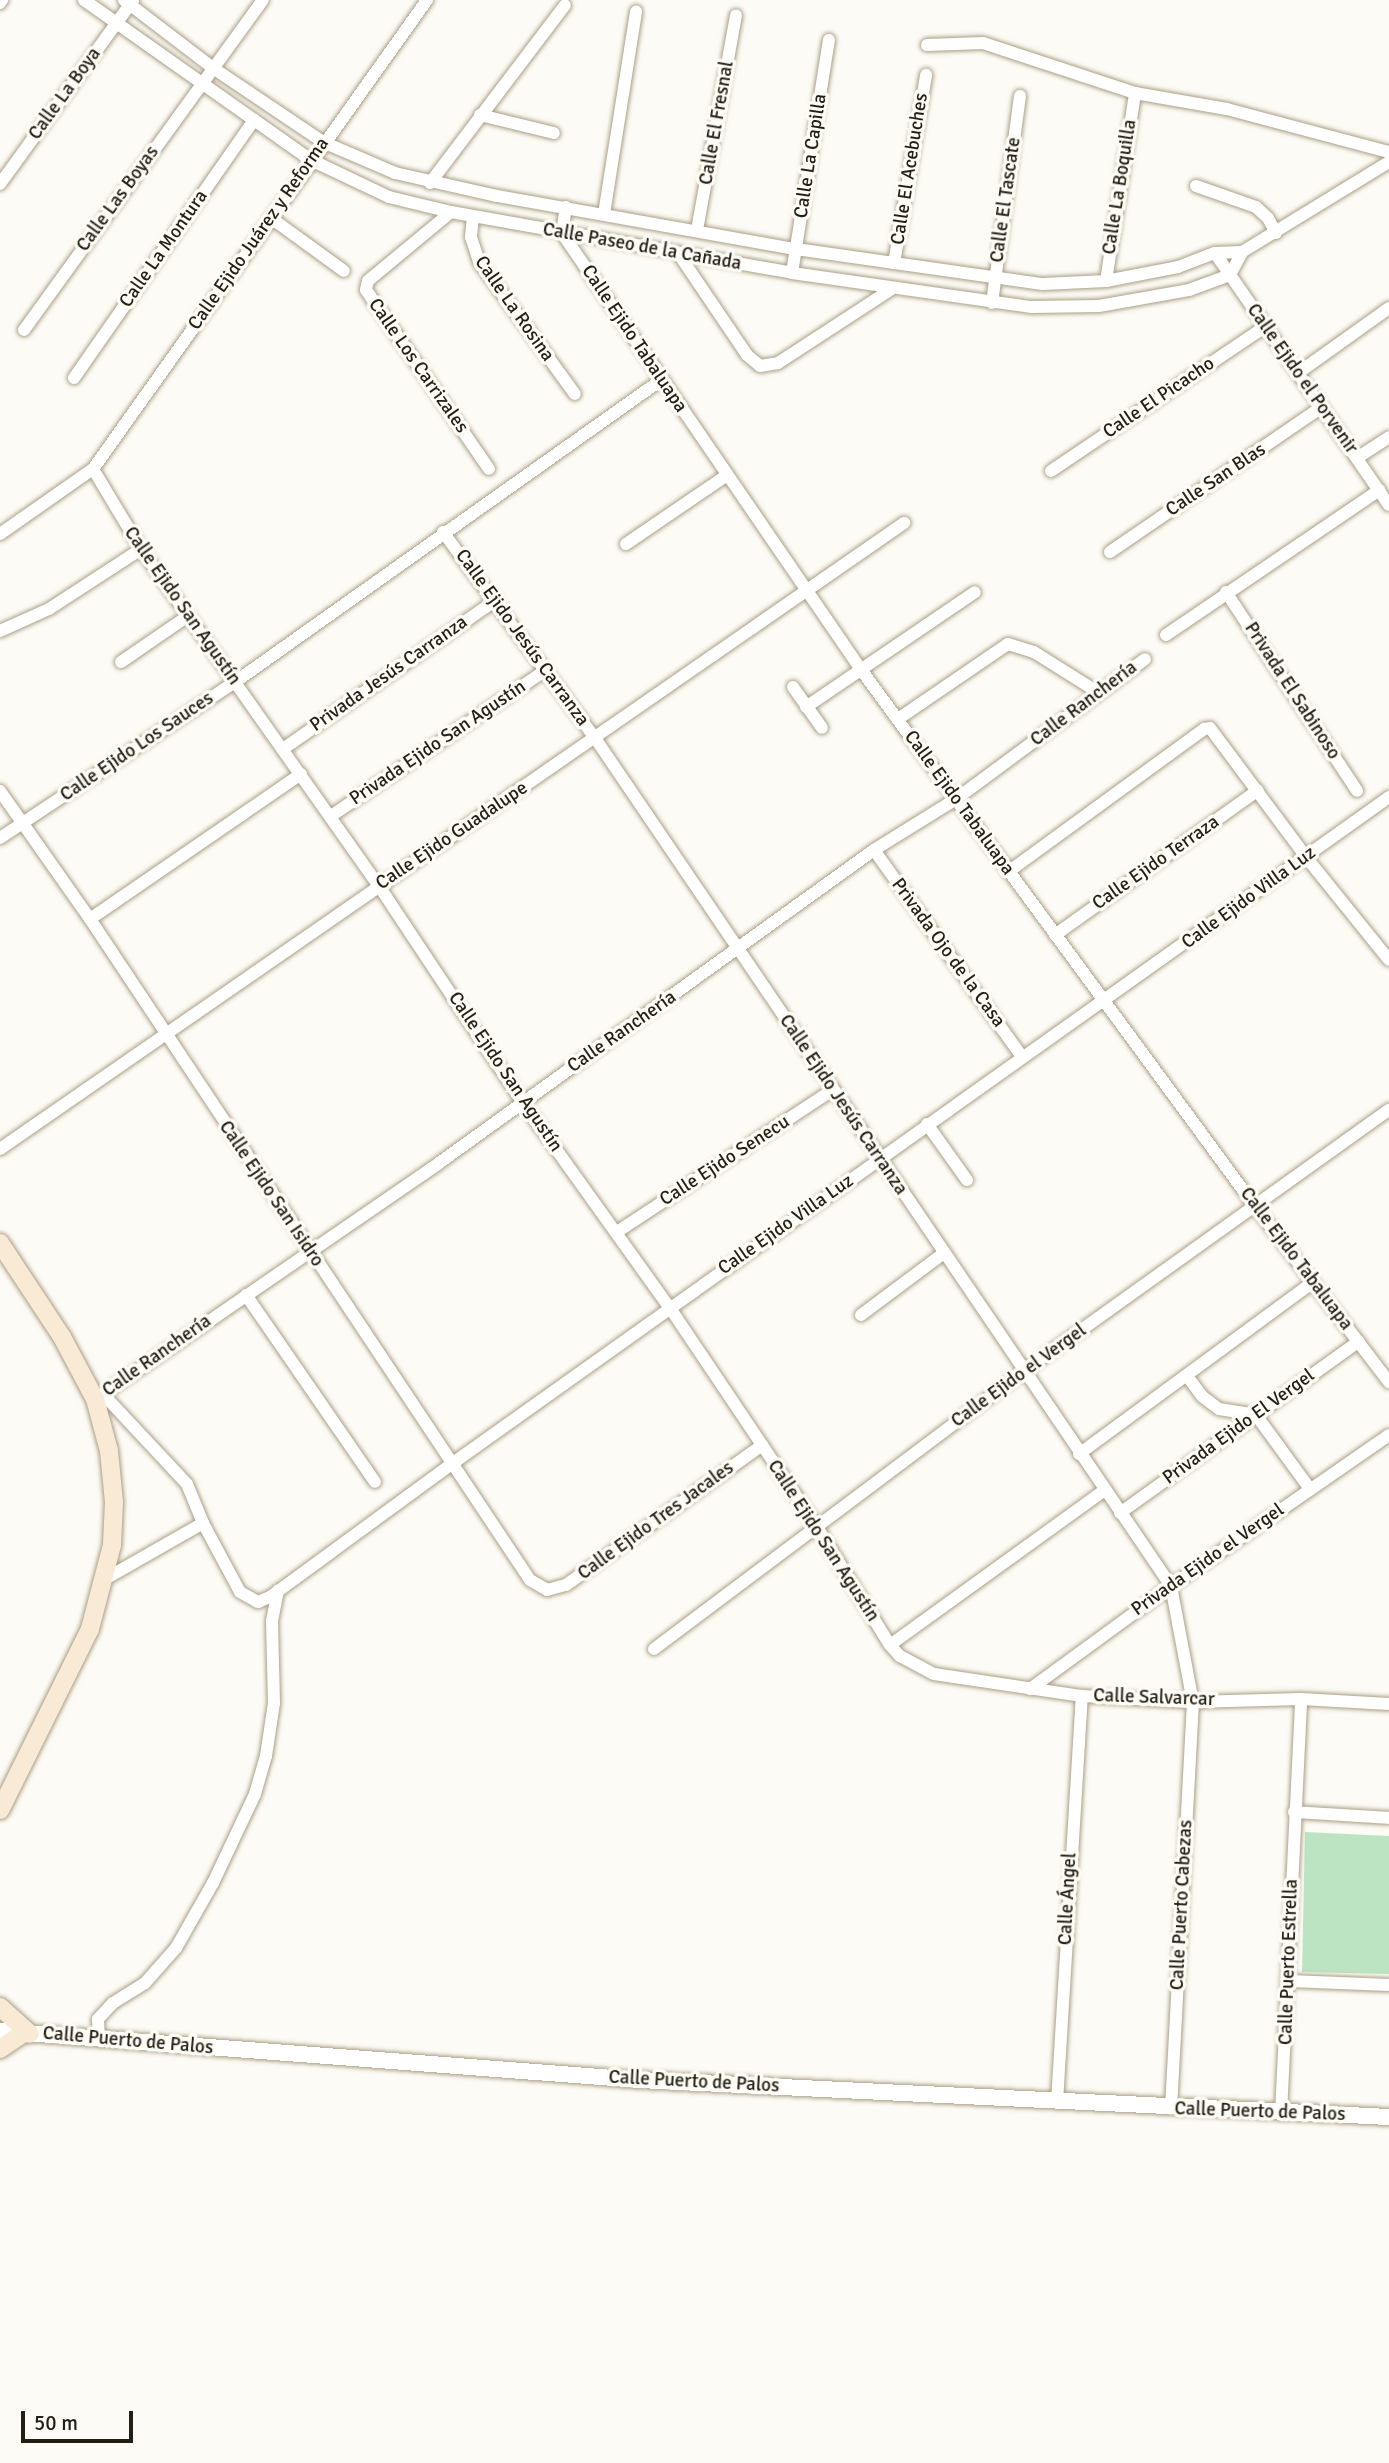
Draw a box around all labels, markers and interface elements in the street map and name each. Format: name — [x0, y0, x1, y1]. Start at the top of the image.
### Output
street label: Calle La Boya — [24, 43, 106, 145]
street label: Calle El Fresnal — [695, 59, 739, 187]
street label: Calle La Capilla — [790, 92, 832, 220]
street label: Calle El Acebuches — [887, 92, 933, 246]
street label: Calle La Boquilla — [1098, 118, 1142, 256]
street label: Calle Ejido Juárez y Reforma — [184, 133, 334, 335]
street label: Calle El Tascate — [986, 136, 1026, 264]
street label: Calle Las Boyas — [72, 142, 164, 256]
street label: Calle La Montura — [115, 186, 213, 312]
street label: Calle Paseo de la Cañada — [541, 218, 743, 276]
street label: Calle La Rosina — [469, 252, 559, 366]
street label: Calle Ejido Tabaluapa — [576, 261, 692, 417]
street label: Calle Los Carrizales — [363, 294, 473, 438]
street label: Calle Ejido el Porvenir — [1242, 300, 1362, 458]
street label: Calle El Picacho — [1099, 352, 1219, 444]
street label: Calle San Blas — [1162, 438, 1270, 522]
street label: Calle Ejido San Agustín — [119, 522, 245, 690]
street label: Calle Ejido Jesús Carranza — [450, 545, 594, 731]
street label: Privada Jesús Carranza — [306, 611, 472, 737]
street label: Privada El Sabinoso — [1239, 618, 1345, 764]
street label: Calle Ranchería — [1026, 656, 1142, 752]
street label: Privada Ejido San Agustín — [346, 676, 530, 810]
street label: Calle Ejido Los Sauces — [56, 687, 218, 807]
street label: Calle Ejido Tabaluapa — [899, 726, 1019, 880]
street label: Calle Ejido Guadalupe — [372, 777, 532, 895]
street label: Calle Ejido Terraza — [1088, 811, 1224, 915]
street label: Calle Ejido Villa Luz — [1178, 842, 1320, 954]
street label: Privada Ojo de la Casa — [886, 874, 1010, 1032]
street label: Calle Ranchería — [563, 986, 681, 1078]
street label: Calle Ejido San Agustín — [443, 988, 567, 1156]
street label: Calle Ejido Jesús Carranza — [774, 1010, 912, 1200]
street label: Calle Ejido Senecu — [656, 1111, 794, 1211]
street label: Calle Ejido San Isidro — [214, 1117, 328, 1271]
street label: Calle Ejido Villa Luz — [714, 1170, 858, 1280]
street label: Calle Ejido Tabaluapa — [1235, 1183, 1357, 1335]
street label: Calle Ranchería — [98, 1310, 216, 1402]
street label: Calle Ejido el Vergel — [947, 1319, 1091, 1433]
street label: Privada Ejido El Vergel — [1159, 1364, 1319, 1490]
street label: Calle Ejido San Agustín — [762, 1456, 884, 1626]
street label: Calle Ejido Tres Jacales — [574, 1457, 738, 1585]
street label: Privada Ejido el Vergel — [1127, 1499, 1289, 1621]
street label: Calle Salvarcar — [1093, 1684, 1215, 1712]
street label: Calle Puerto Cabezas — [1166, 1819, 1198, 1991]
street label: Calle Ángel — [1054, 1852, 1082, 1946]
street label: Calle Puerto Estrella — [1275, 1879, 1303, 2045]
street label: Calle Puerto de Palos — [42, 2022, 214, 2060]
street label: Calle Puerto de Palos — [608, 2066, 780, 2098]
street label: Calle Puerto de Palos — [1174, 2098, 1346, 2126]
scale bar — [24, 2396, 136, 2440]
text: 50 m — [34, 2410, 78, 2436]

